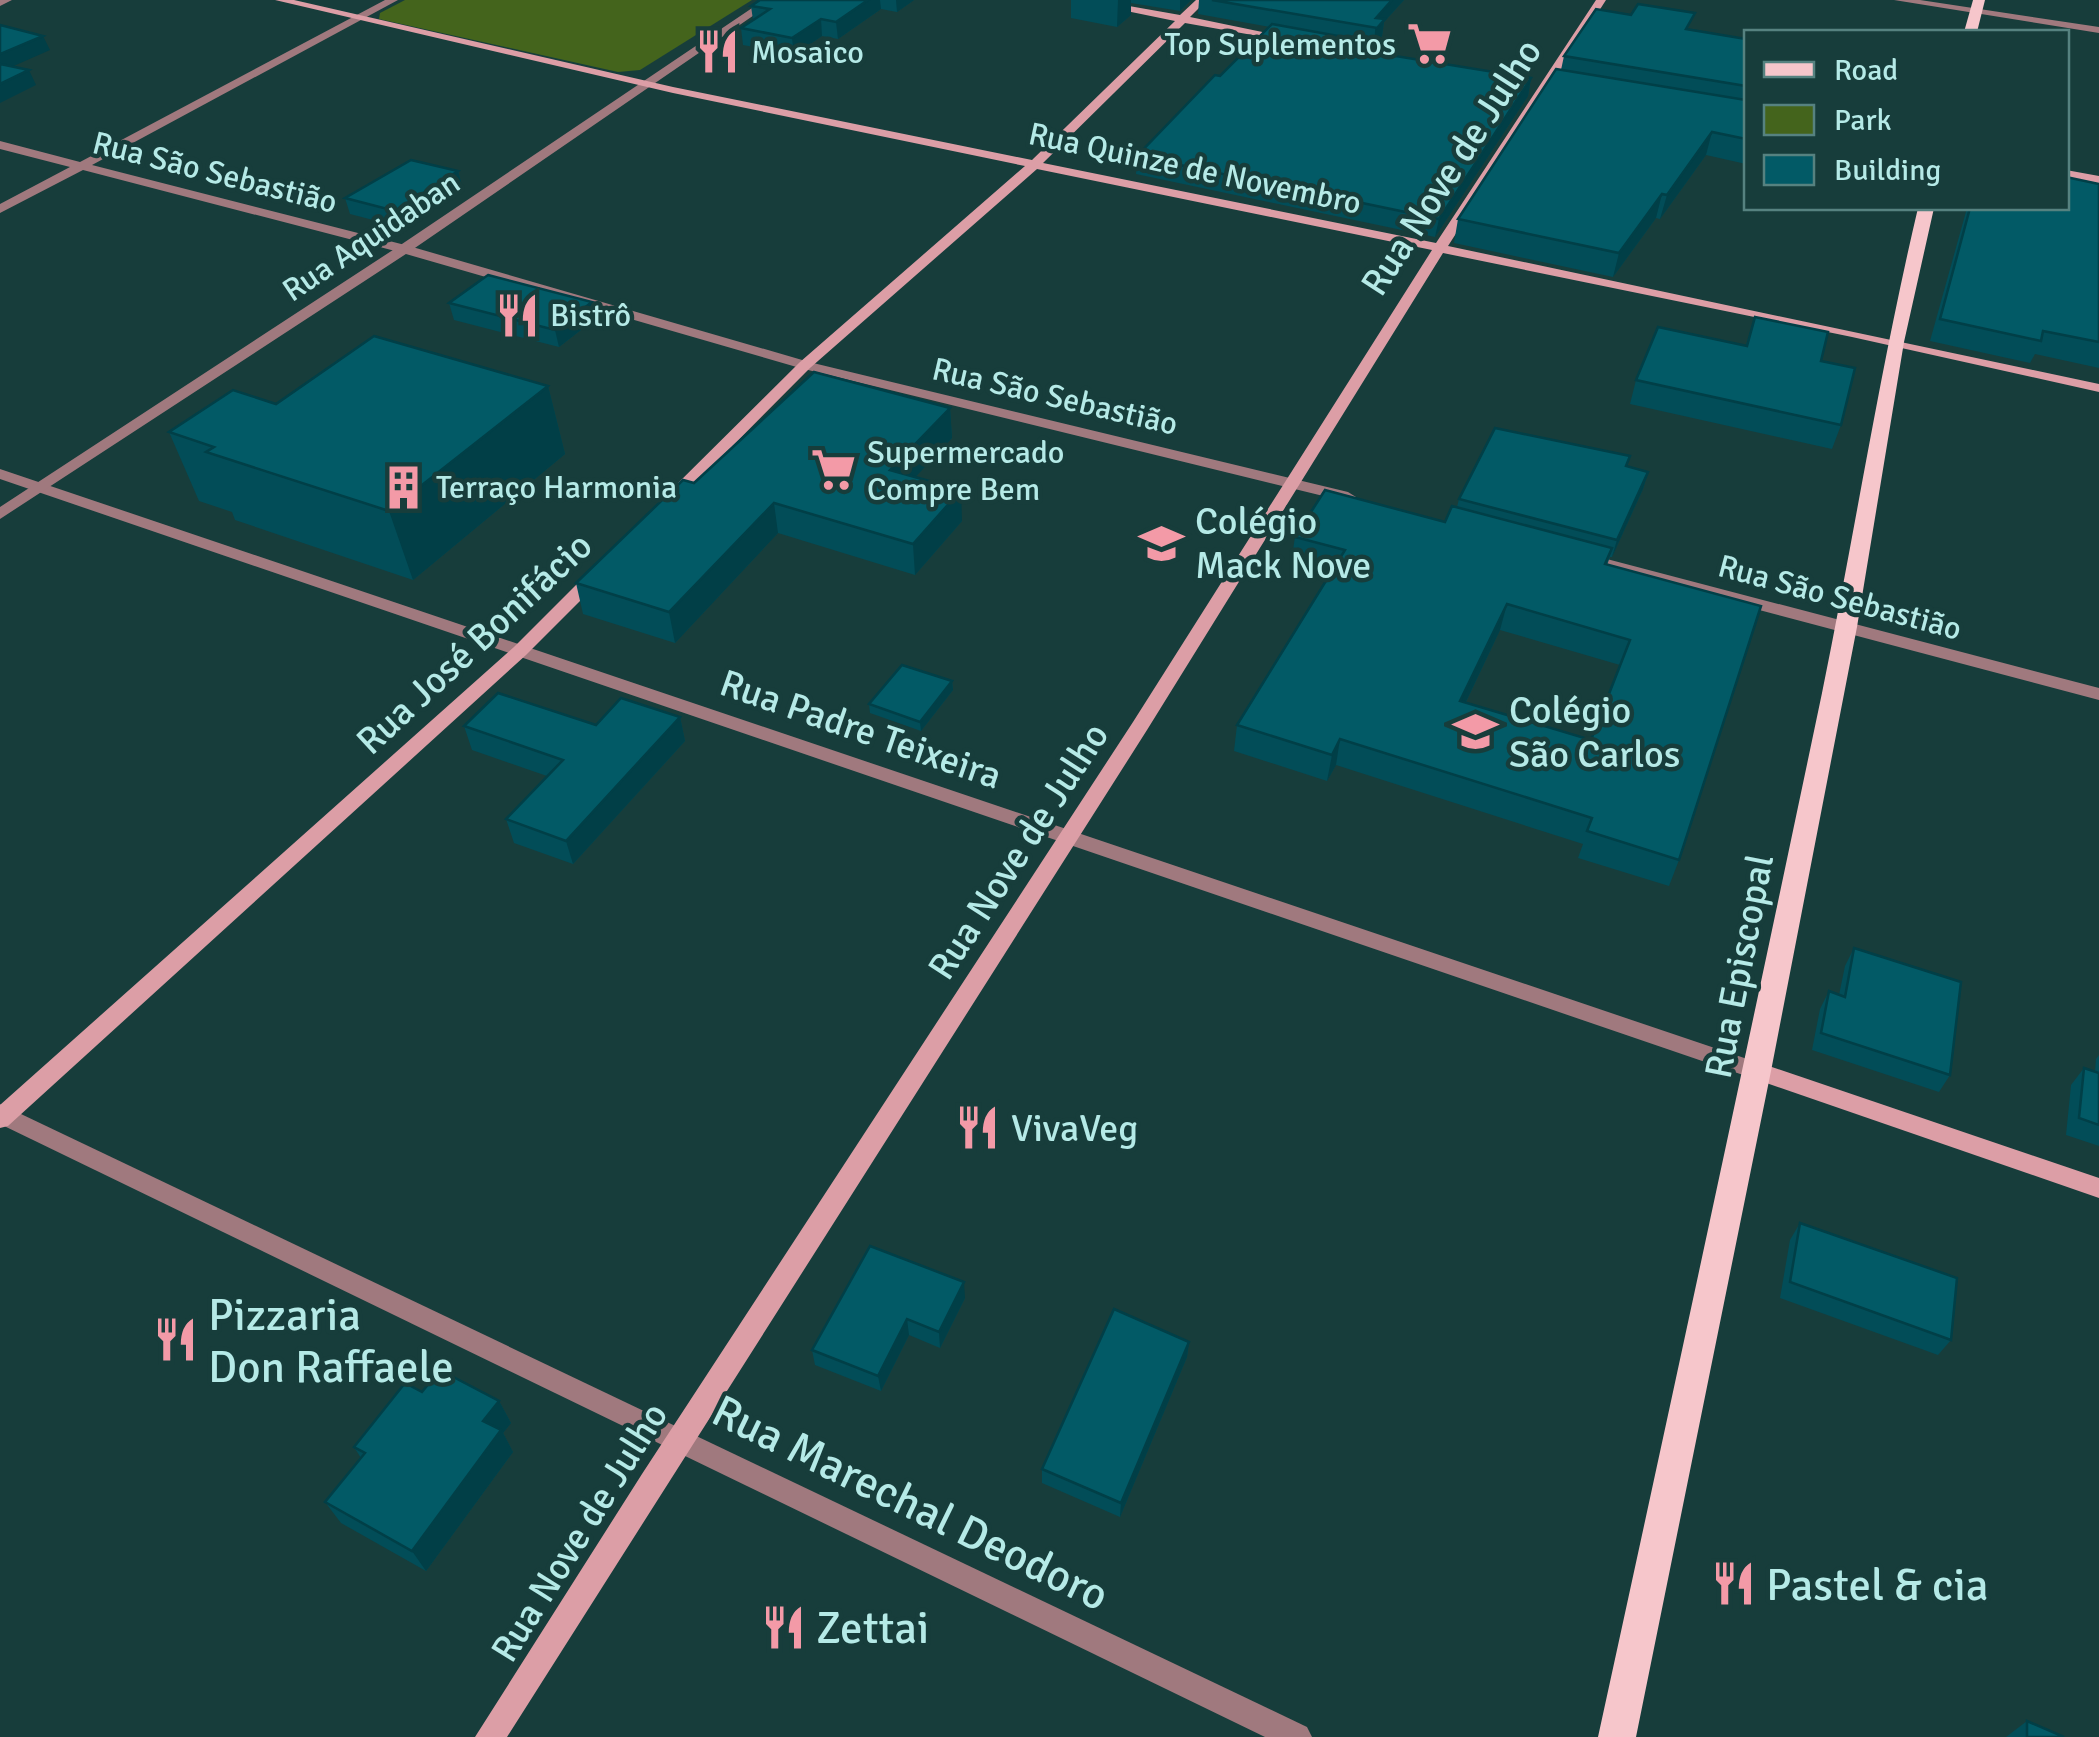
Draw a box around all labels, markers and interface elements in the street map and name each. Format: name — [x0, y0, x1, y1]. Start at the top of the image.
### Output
supermarket icon: Top Suplementos — [1405, 20, 1453, 68]
place label: Top Suplementos — [1164, 25, 1396, 64]
restaurant icon: Mosaico — [694, 28, 742, 76]
street label: Rua Nove de Julho — [1351, 30, 1552, 305]
legend — [1744, 30, 2069, 210]
place label: Mosaico — [751, 33, 864, 72]
text: Road — [1834, 52, 1898, 89]
text: Park — [1834, 102, 1892, 139]
street label: Rua Quinze de Novembro — [1025, 114, 1365, 223]
street label: Rua São Sebastião — [89, 123, 341, 222]
text: Building — [1834, 152, 1941, 189]
street label: Rua Aquidaban — [275, 163, 467, 310]
restaurant icon: Bistrô — [493, 291, 541, 339]
place label: Bistrô — [550, 296, 631, 335]
street label: Rua São Sebastião — [928, 349, 1181, 444]
place label: Supermercado Compre Bem — [867, 433, 1065, 509]
supermarket icon: Supermercado Compre Bem — [810, 446, 858, 494]
building icon: Terraço Harmonia — [379, 463, 427, 511]
place label: Terraço Harmonia — [436, 468, 677, 507]
place label: Colégio Mack Nove — [1195, 498, 1371, 589]
school or university icon: Colégio Mack Nove — [1138, 519, 1186, 567]
street label: Rua José Bonifácio — [347, 522, 602, 765]
street label: Rua São Sebastião — [1714, 546, 1966, 649]
street label: Rua Padre Teixeira — [714, 659, 1008, 800]
place label: Colégio São Carlos — [1509, 687, 1680, 778]
school or university icon: Colégio São Carlos — [1452, 708, 1500, 756]
street label: Rua Nove de Julho — [918, 714, 1119, 989]
street label: Rua Episcopal — [1695, 850, 1784, 1082]
restaurant icon: VivaVeg — [954, 1104, 1002, 1152]
place label: VivaVeg — [1011, 1105, 1138, 1152]
place label: Pizzaria Don Raffaele — [208, 1288, 454, 1395]
restaurant icon: Pizzaria Don Raffaele — [151, 1316, 199, 1364]
street label: Rua Marechal Deodoro — [703, 1384, 1117, 1623]
street label: Rua Nove de Julho — [481, 1394, 678, 1671]
place label: Pastel & cia — [1766, 1558, 1989, 1613]
restaurant icon: Pastel & cia — [1709, 1560, 1757, 1608]
place label: Zettai — [816, 1601, 929, 1656]
restaurant icon: Zettai — [759, 1603, 807, 1651]

